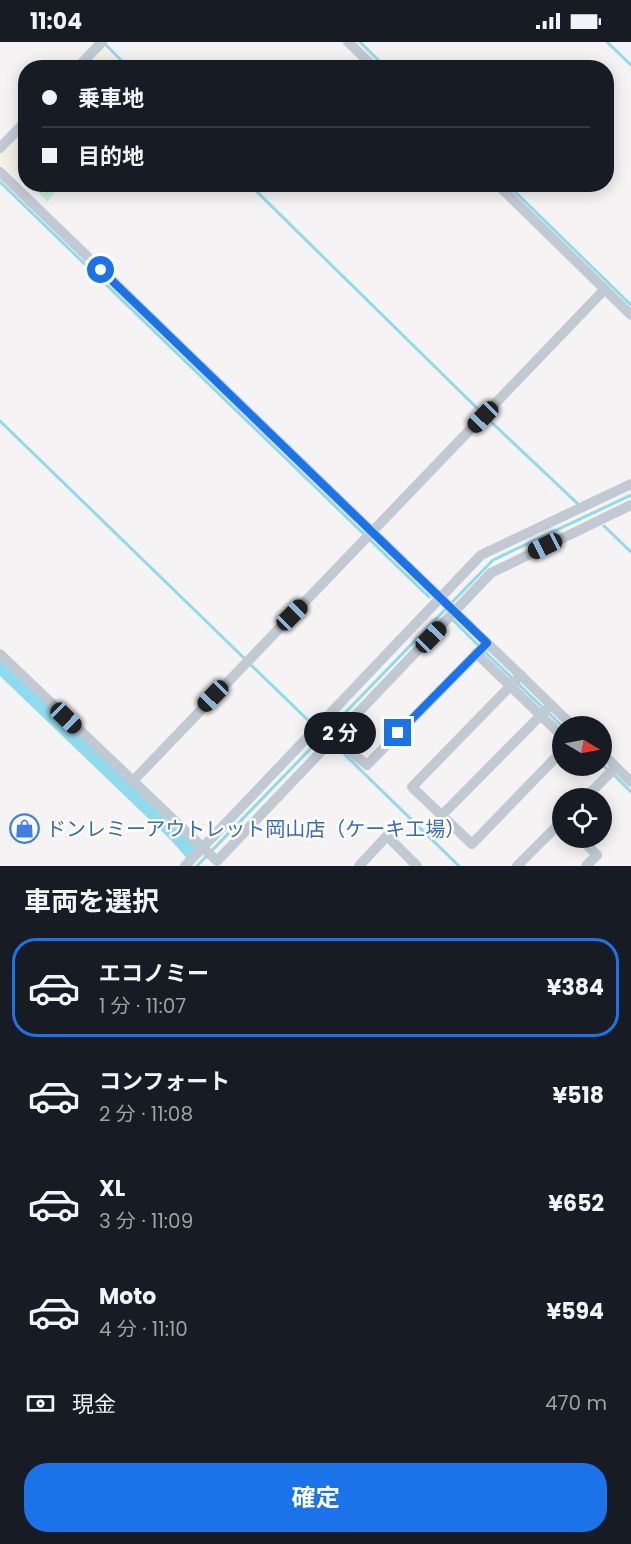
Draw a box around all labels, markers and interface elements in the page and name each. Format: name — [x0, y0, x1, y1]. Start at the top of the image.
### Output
text: 11:04 — [30, 6, 82, 37]
text: 乗車地 — [78, 83, 144, 114]
text: 目的地 — [78, 141, 144, 172]
route start — [87, 256, 114, 283]
car — [464, 398, 502, 436]
car — [525, 530, 565, 562]
car — [273, 596, 311, 634]
car — [412, 618, 450, 656]
car — [194, 677, 232, 715]
car — [47, 699, 85, 737]
callout: 2 分 — [305, 712, 377, 754]
north arrow — [552, 716, 612, 776]
map controls — [552, 716, 612, 848]
text: 2 分 — [322, 719, 358, 747]
route end — [384, 719, 411, 746]
button: locate — [552, 788, 612, 848]
shop icon: ドンレミーアウトレット岡山店（ケーキ工場） — [9, 813, 41, 845]
place label: ドンレミーアウトレット岡山店（ケーキ工場） — [46, 815, 465, 843]
text: 車両を選択 — [24, 883, 159, 920]
text: エコノミー — [99, 958, 209, 989]
icon: car — [27, 961, 81, 1015]
text: ¥384 — [547, 972, 604, 1003]
text: 1 分 · 11:07 — [99, 992, 186, 1020]
text: コンフォート — [99, 1066, 230, 1097]
icon: car — [27, 1069, 81, 1123]
text: ¥518 — [552, 1080, 604, 1111]
text: 2 分 · 11:08 — [99, 1100, 193, 1128]
text: XL — [99, 1173, 125, 1204]
icon: car — [27, 1177, 81, 1231]
text: ¥652 — [548, 1188, 604, 1219]
text: 3 分 · 11:09 — [99, 1207, 193, 1235]
text: Moto — [99, 1281, 156, 1312]
icon: car — [27, 1285, 81, 1339]
text: ¥594 — [547, 1296, 604, 1327]
text: 4 分 · 11:10 — [99, 1315, 188, 1343]
icon: cash — [24, 1387, 57, 1420]
text: 現金 — [72, 1389, 116, 1420]
text: 470 m — [545, 1389, 607, 1417]
button: 確定 — [24, 1463, 607, 1532]

